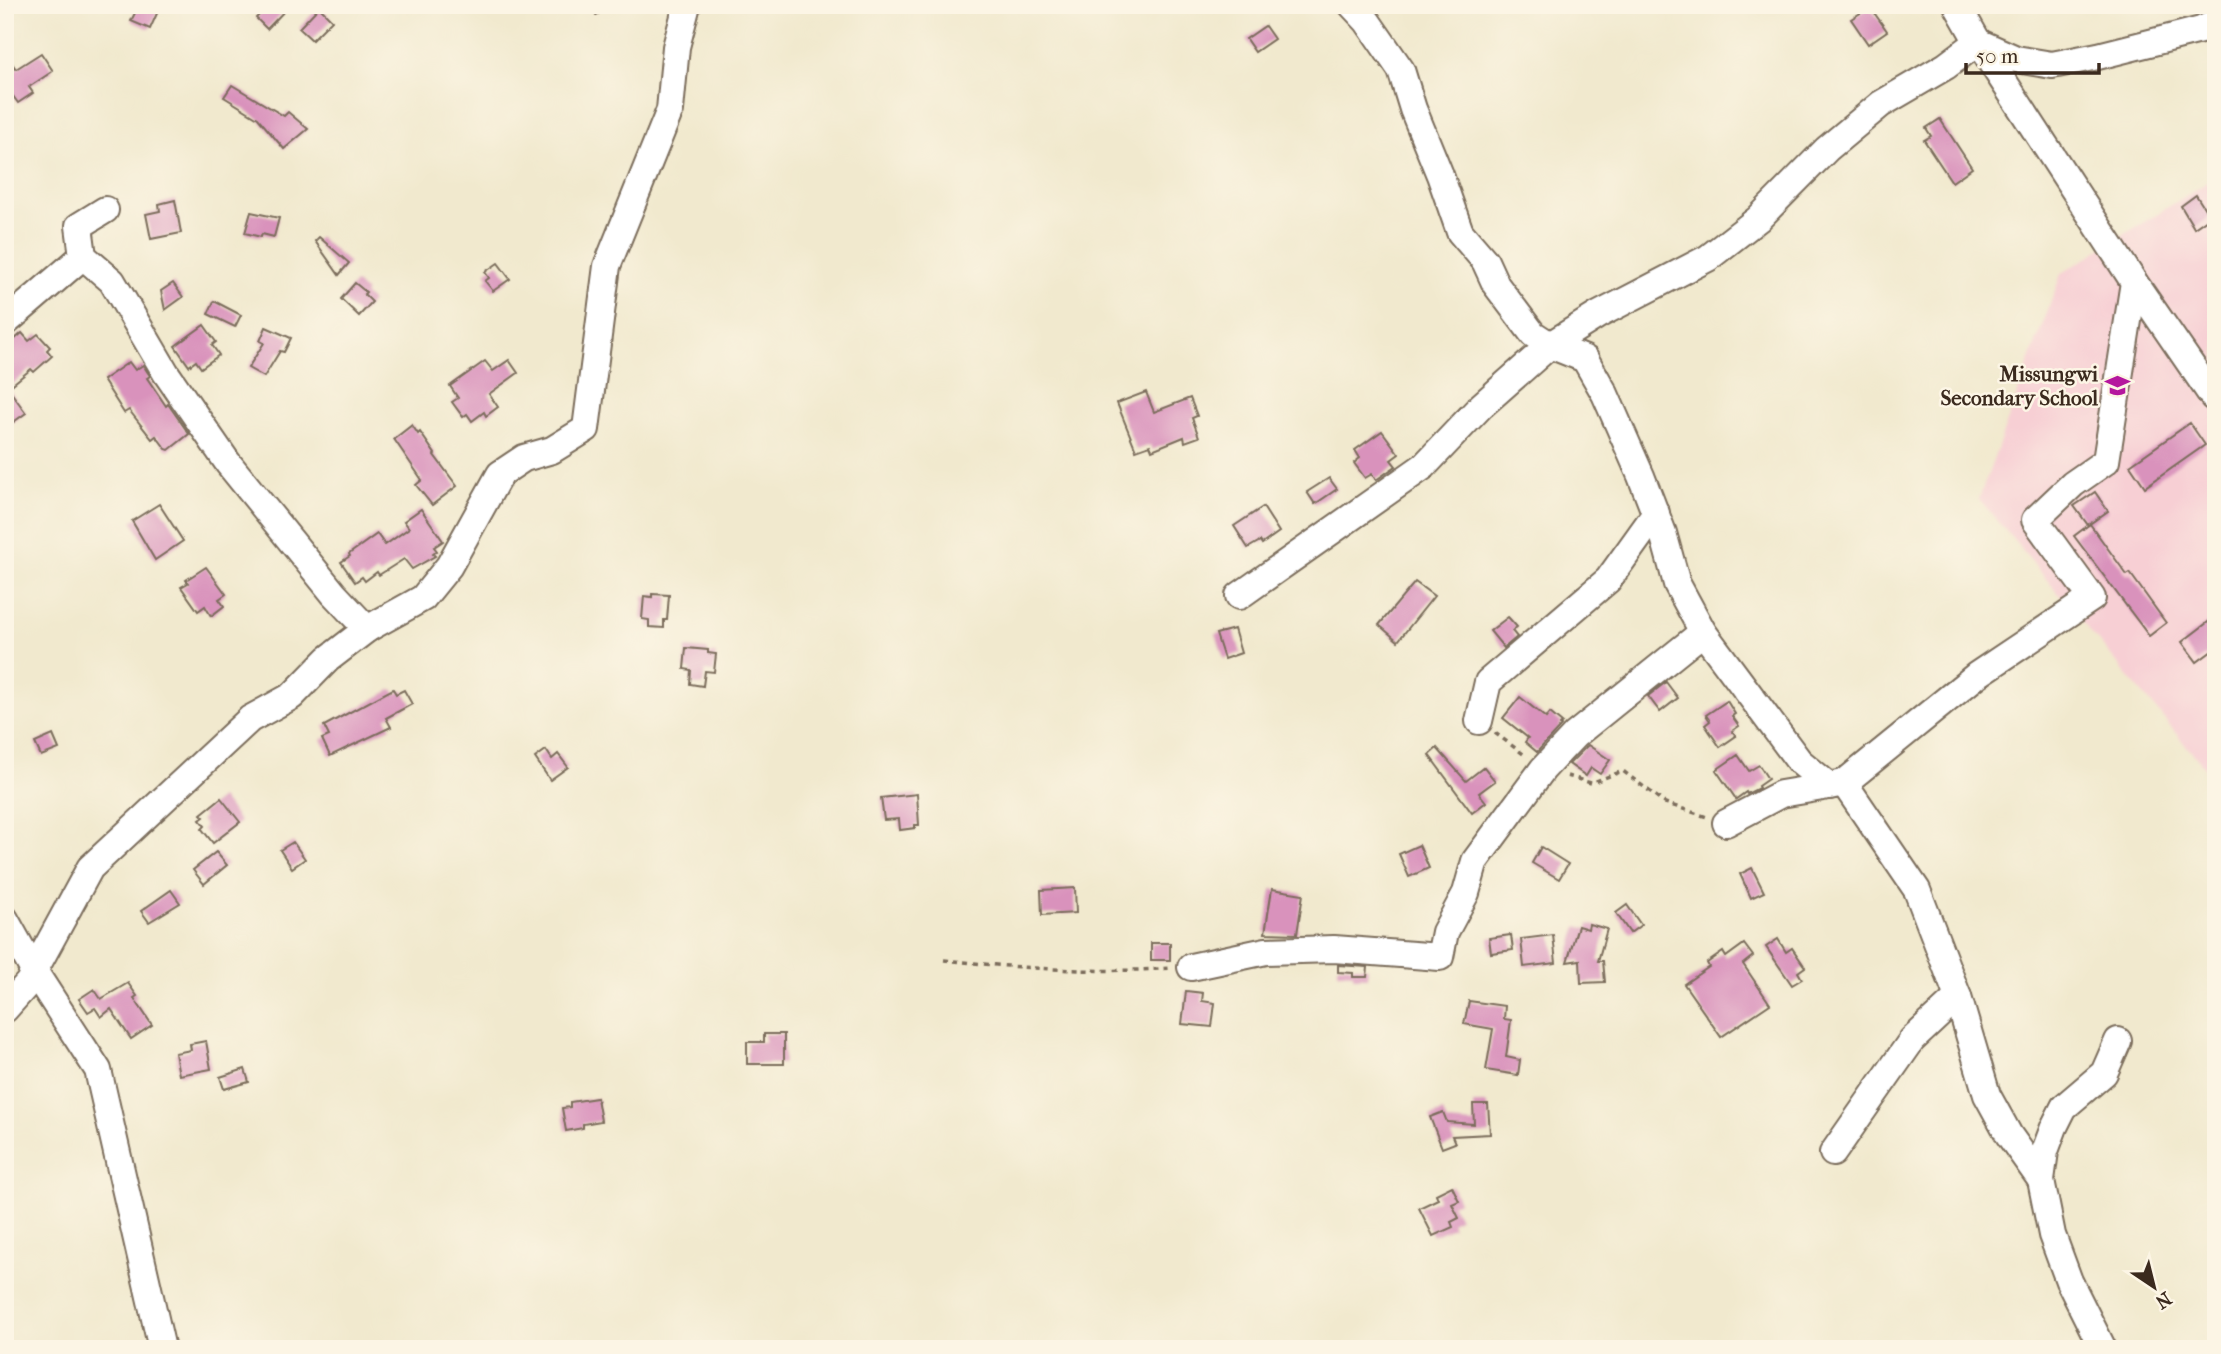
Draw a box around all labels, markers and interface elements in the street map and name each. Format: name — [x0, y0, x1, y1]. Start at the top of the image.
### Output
scale bar — [1966, 32, 2098, 76]
text: 50 m — [1976, 44, 2019, 68]
place label: Missungwi Secondary School — [1940, 362, 2099, 410]
school or university icon: Missungwi Secondary School — [2104, 372, 2132, 400]
north arrow — [2120, 1252, 2190, 1322]
text: N — [2150, 1287, 2175, 1314]

